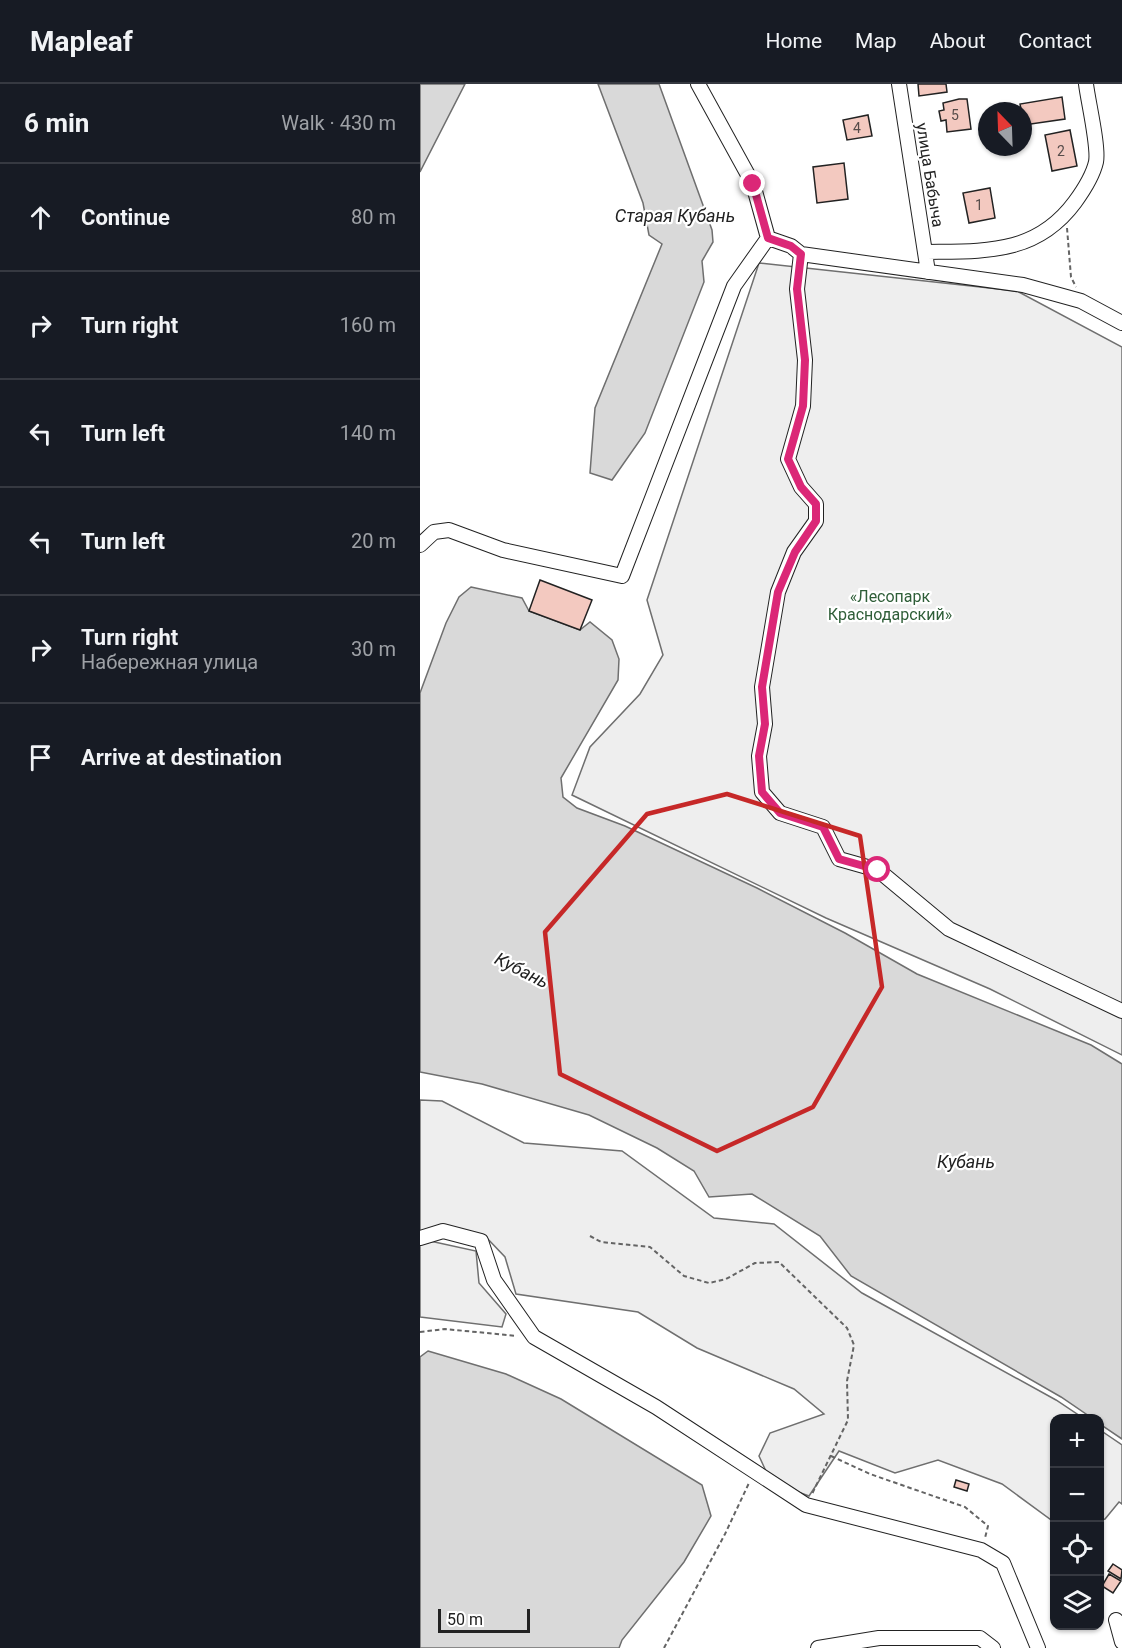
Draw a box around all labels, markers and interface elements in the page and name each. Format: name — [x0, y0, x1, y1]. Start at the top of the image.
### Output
text: Mapleaf — [30, 25, 133, 58]
text: Home — [766, 29, 822, 53]
text: Map — [855, 29, 897, 53]
text: About — [930, 29, 986, 53]
text: Contact — [1019, 29, 1092, 53]
north arrow — [978, 102, 1032, 156]
house number: 5 — [951, 107, 959, 123]
text: 6 min — [24, 108, 89, 138]
text: Walk · 430 m — [281, 111, 396, 135]
house number: 4 — [853, 120, 861, 136]
street label: улица Бабыча — [912, 121, 948, 229]
house number: 2 — [1057, 143, 1065, 159]
route end — [739, 170, 765, 196]
house number: 1 — [975, 197, 983, 213]
icon: ahead — [24, 201, 57, 234]
text: Continue — [81, 205, 170, 230]
text: 80 m — [351, 205, 396, 229]
water label: Старая Кубань — [615, 205, 735, 226]
icon: right — [24, 309, 57, 342]
text: Turn right — [81, 313, 178, 338]
text: 160 m — [340, 313, 396, 337]
icon: left — [24, 417, 57, 450]
text: Turn left — [81, 421, 165, 446]
text: 140 m — [340, 421, 396, 445]
icon: left — [24, 525, 57, 558]
text: Turn left — [81, 529, 165, 554]
text: 20 m — [351, 529, 396, 553]
park label: «Лесопарк Краснодарский» — [828, 587, 952, 624]
text: Turn right — [81, 625, 178, 650]
icon: right — [24, 633, 57, 666]
text: 30 m — [351, 637, 396, 661]
text: Набережная улица — [81, 650, 258, 674]
icon: arrive — [24, 741, 57, 774]
text: Arrive at destination — [81, 745, 282, 770]
route start — [864, 856, 890, 882]
water label: Кубань — [491, 948, 553, 992]
water label: Кубань — [937, 1151, 995, 1172]
map controls — [1050, 1414, 1104, 1630]
button: + — [1050, 1414, 1104, 1468]
button: − — [1050, 1468, 1104, 1522]
button: locate — [1050, 1522, 1104, 1576]
button: layers — [1050, 1576, 1104, 1630]
scale bar — [438, 1606, 530, 1634]
text: 50 m — [447, 1610, 483, 1629]

